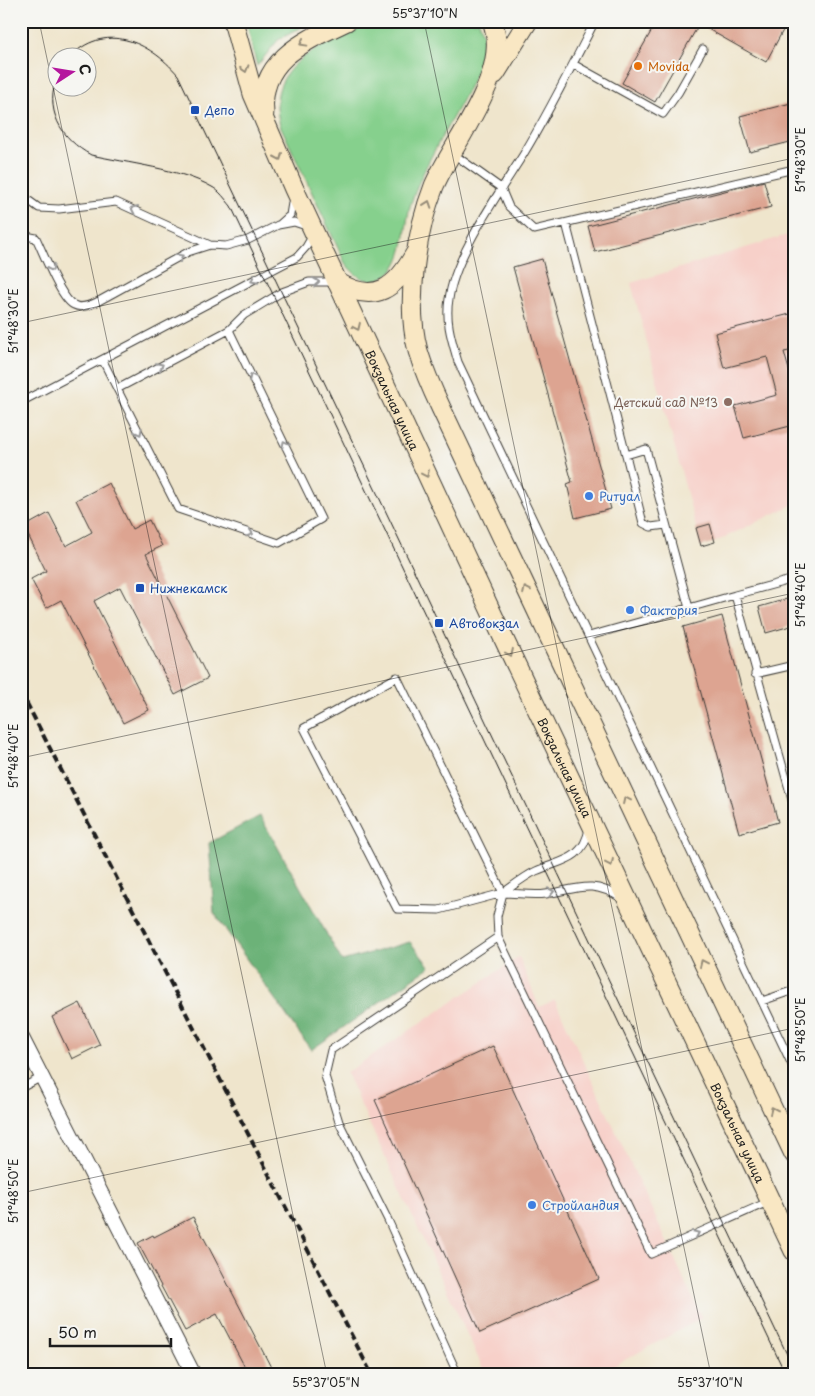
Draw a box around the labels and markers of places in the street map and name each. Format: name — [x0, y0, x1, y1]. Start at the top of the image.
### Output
place label: Movida — [648, 57, 690, 75]
marker: Movida — [632, 60, 644, 72]
place label: Депо — [204, 101, 235, 119]
marker: Депо — [189, 104, 201, 116]
place label: Детский сад №13 — [613, 393, 718, 411]
marker: Детский сад №13 — [722, 396, 734, 408]
place label: Ритуал — [599, 487, 640, 505]
marker: Ритуал — [583, 490, 595, 502]
place label: Нижнекамск — [150, 579, 228, 597]
marker: Нижнекамск — [134, 582, 146, 594]
place label: Фактория — [640, 601, 698, 619]
marker: Фактория — [624, 604, 636, 616]
place label: Автовокзал — [449, 614, 519, 632]
marker: Автовокзал — [433, 617, 445, 629]
place label: Стройландия — [542, 1196, 620, 1214]
marker: Стройландия — [526, 1199, 538, 1211]

